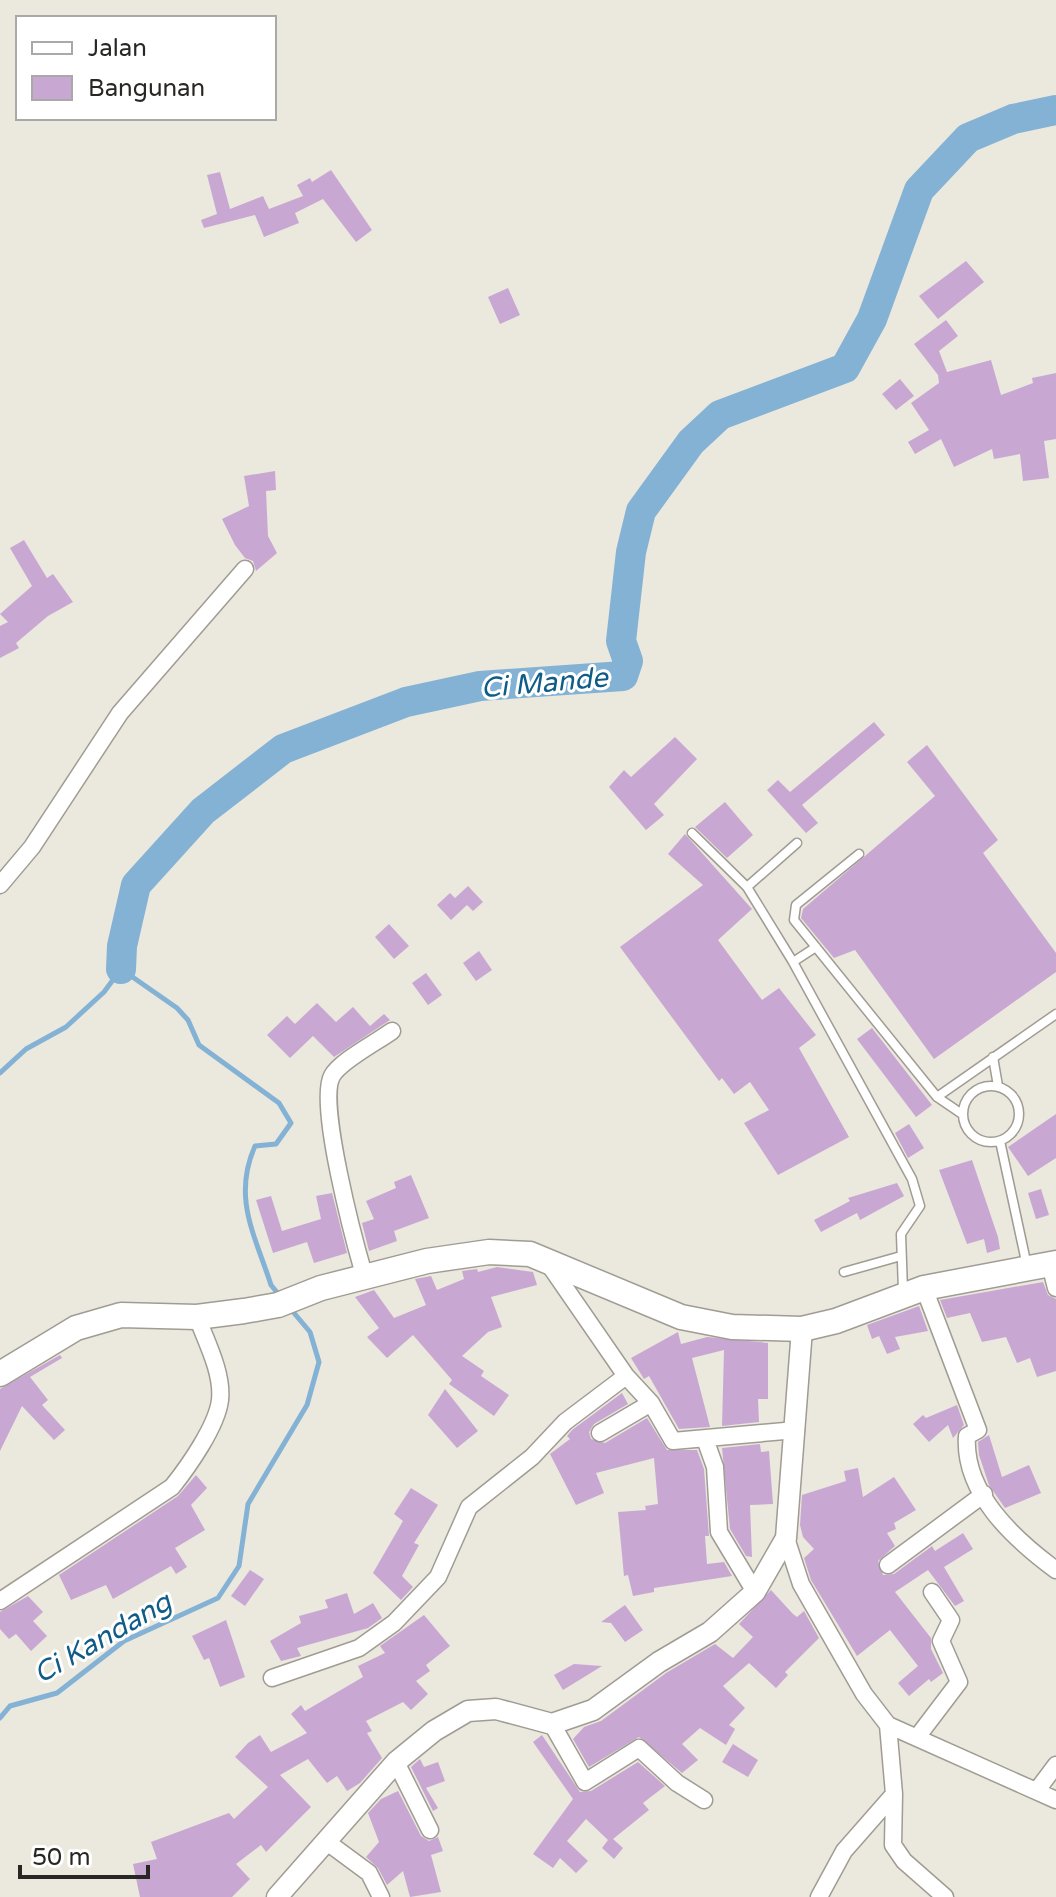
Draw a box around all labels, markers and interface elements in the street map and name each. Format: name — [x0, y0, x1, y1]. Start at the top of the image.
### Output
legend — [16, 16, 276, 120]
text: Jalan — [88, 34, 147, 63]
text: Bangunan — [88, 74, 205, 103]
water label: Ci Mande — [479, 660, 611, 705]
water label: Ci Kandang — [28, 1584, 179, 1691]
scale bar — [20, 1829, 148, 1879]
text: 50 m — [32, 1843, 90, 1872]

